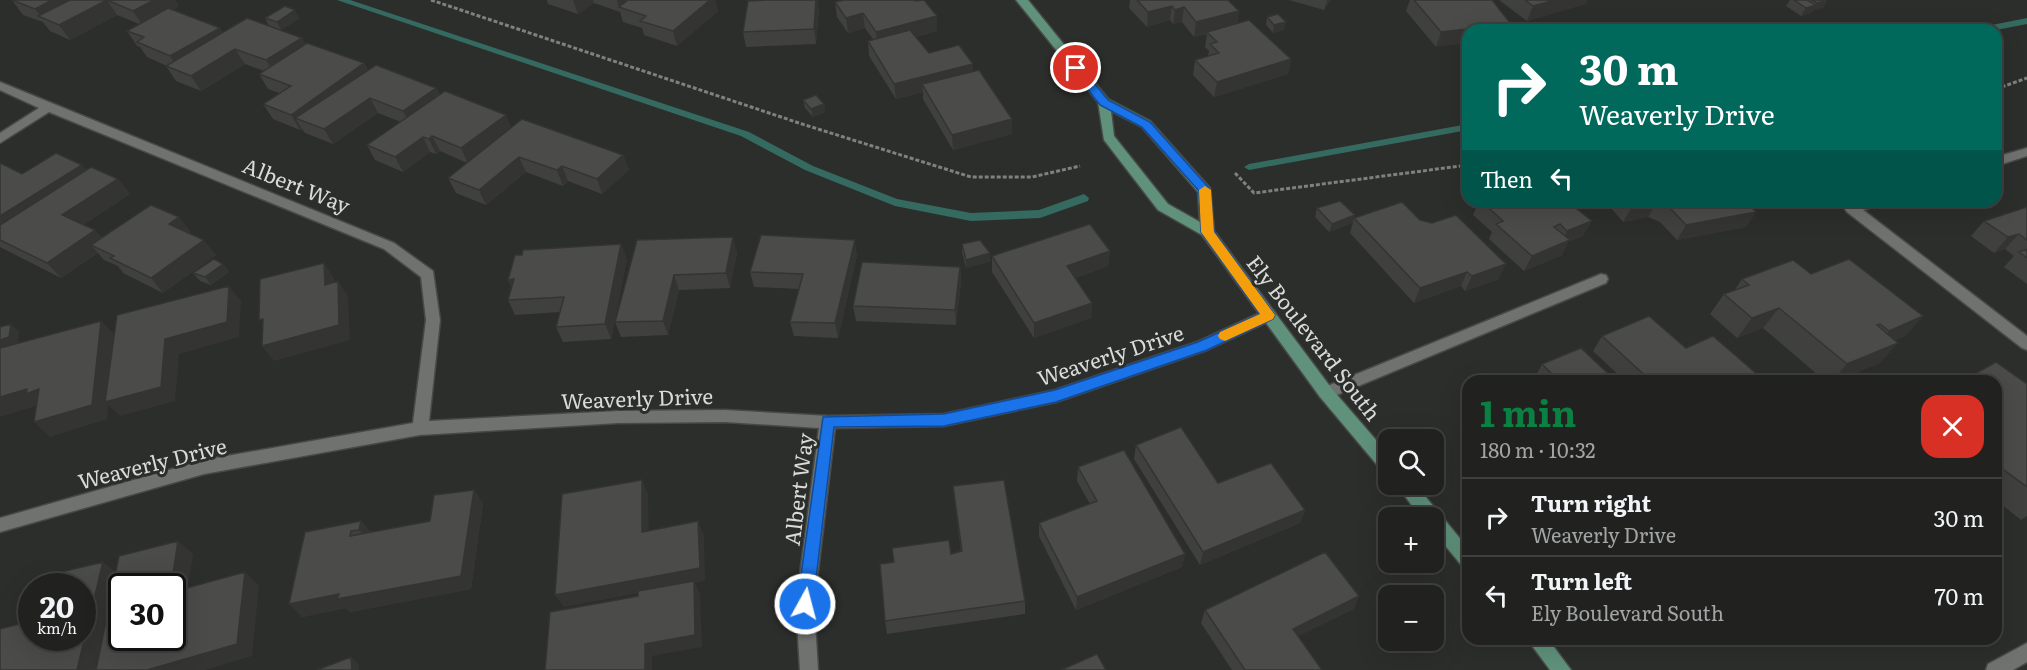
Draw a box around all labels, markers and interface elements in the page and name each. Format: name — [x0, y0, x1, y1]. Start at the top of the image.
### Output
text: 30 m — [1579, 36, 1679, 98]
pin — [1050, 42, 1101, 93]
icon: right — [1480, 48, 1558, 126]
icon: arrive — [1059, 51, 1092, 84]
text: Weaverly Drive — [1579, 93, 1775, 133]
street label: Albert Way — [239, 148, 356, 220]
text: Then — [1480, 162, 1533, 195]
icon: left — [1545, 162, 1578, 195]
street label: Ely Boulevard South — [1240, 248, 1390, 426]
street label: Weaverly Drive — [1033, 316, 1187, 392]
street label: Weaverly Drive — [560, 379, 714, 415]
text: 1 min — [1480, 385, 1576, 438]
button: close — [1921, 395, 1984, 458]
street label: Weaverly Drive — [74, 429, 230, 495]
map controls — [1378, 429, 1444, 651]
button: search — [1378, 429, 1444, 495]
street label: Albert Way — [775, 430, 819, 547]
text: 180 m · 10:32 — [1480, 434, 1595, 464]
text: Turn right — [1531, 486, 1651, 519]
icon: right — [1480, 501, 1513, 534]
text: 30 m — [1934, 501, 1984, 534]
button: + — [1378, 507, 1444, 573]
text: Weaverly Drive — [1531, 519, 1676, 549]
text: Turn left — [1531, 564, 1632, 597]
position arrow — [773, 572, 837, 636]
speed limit sign: 30 — [108, 573, 186, 651]
icon: left — [1480, 579, 1513, 612]
text: 70 m — [1934, 579, 1984, 612]
text: 20 — [40, 583, 74, 627]
button: − — [1378, 585, 1444, 651]
text: Ely Boulevard South — [1531, 597, 1724, 627]
text: km/h — [37, 616, 77, 639]

